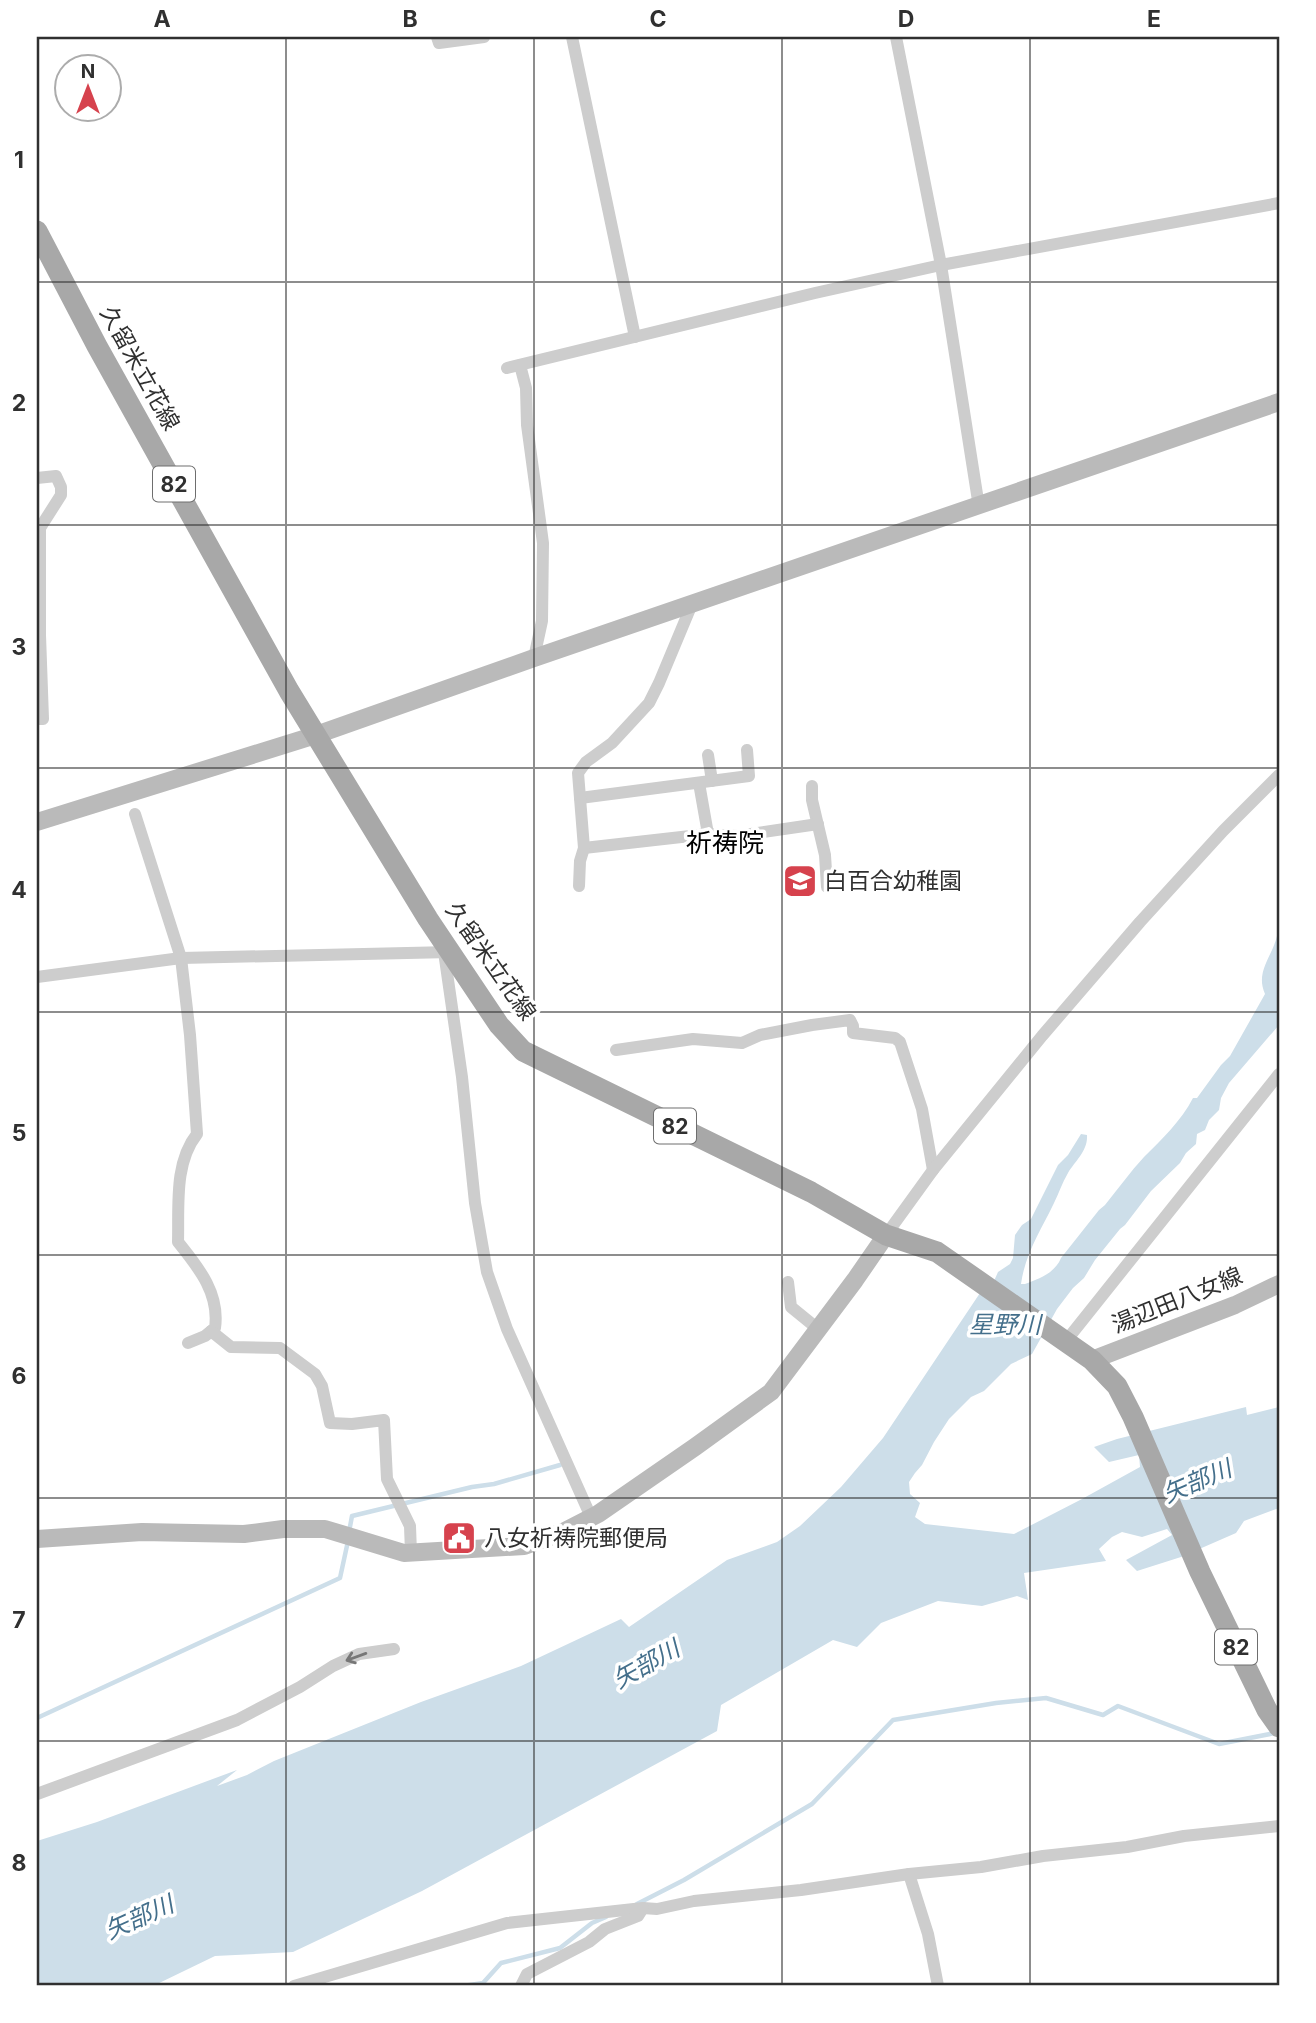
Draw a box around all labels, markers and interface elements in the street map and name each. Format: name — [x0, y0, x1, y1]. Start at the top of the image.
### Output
text: A — [153, 5, 171, 33]
text: B — [402, 5, 418, 33]
text: C — [649, 5, 667, 33]
text: D — [898, 5, 914, 33]
text: E — [1147, 5, 1161, 33]
north arrow — [52, 52, 122, 122]
text: N — [81, 60, 95, 83]
text: 1 — [14, 146, 24, 174]
street label: 久留米立花線 — [94, 301, 186, 435]
text: 2 — [12, 389, 26, 417]
road number: 82 — [153, 466, 195, 502]
text: 3 — [12, 633, 26, 661]
district label: 祈祷院 — [686, 827, 764, 858]
school or university icon: 白百合幼稚園 — [781, 862, 819, 900]
place label: 白百合幼稚園 — [824, 867, 962, 895]
text: 4 — [11, 876, 27, 904]
street label: 久留米立花線 — [440, 896, 542, 1026]
road number: 82 — [654, 1108, 696, 1144]
text: 5 — [12, 1119, 26, 1147]
street label: 湯辺田八女線 — [1108, 1261, 1246, 1339]
water label: 星野川 — [969, 1310, 1044, 1339]
text: 6 — [12, 1362, 26, 1390]
water label: 矢部川 — [1158, 1452, 1239, 1508]
public building icon: 八女祈祷院郵便局 — [440, 1519, 478, 1557]
place label: 八女祈祷院郵便局 — [484, 1524, 668, 1552]
text: 7 — [12, 1606, 26, 1634]
road number: 82 — [1215, 1630, 1257, 1664]
water label: 矢部川 — [607, 1632, 687, 1694]
one-way arrow — [345, 1652, 367, 1664]
text: 8 — [12, 1849, 26, 1877]
water label: 矢部川 — [100, 1888, 181, 1945]

